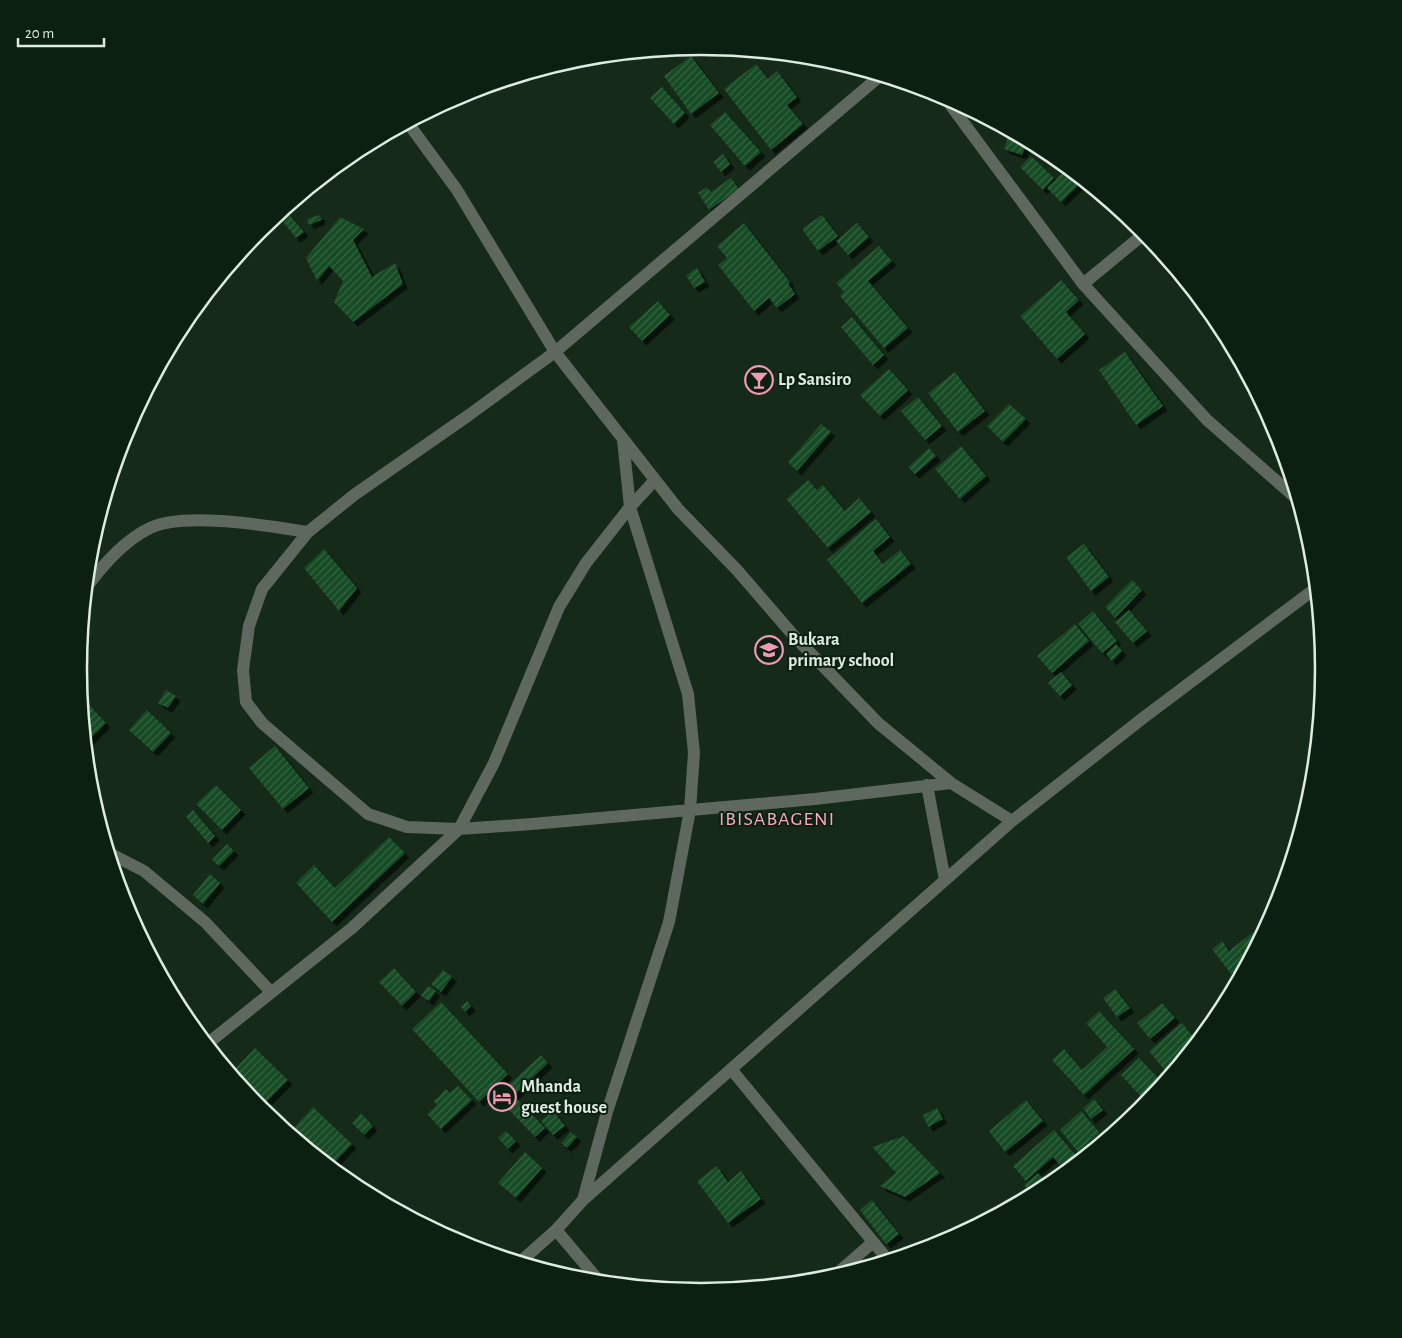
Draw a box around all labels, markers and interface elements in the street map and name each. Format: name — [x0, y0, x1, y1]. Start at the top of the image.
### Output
scale bar — [18, 15, 104, 47]
text: 20 m — [25, 26, 54, 41]
bar icon: Lp Sansiro — [744, 365, 774, 395]
place label: Lp Sansiro — [778, 371, 851, 389]
place label: Bukara primary school — [788, 631, 894, 670]
school or university icon: Bukara primary school — [754, 635, 784, 665]
district label: IBISABAGENI — [719, 809, 835, 829]
place label: Mhanda guest house — [521, 1078, 607, 1117]
hotel icon: Mhanda guest house — [487, 1082, 517, 1112]

